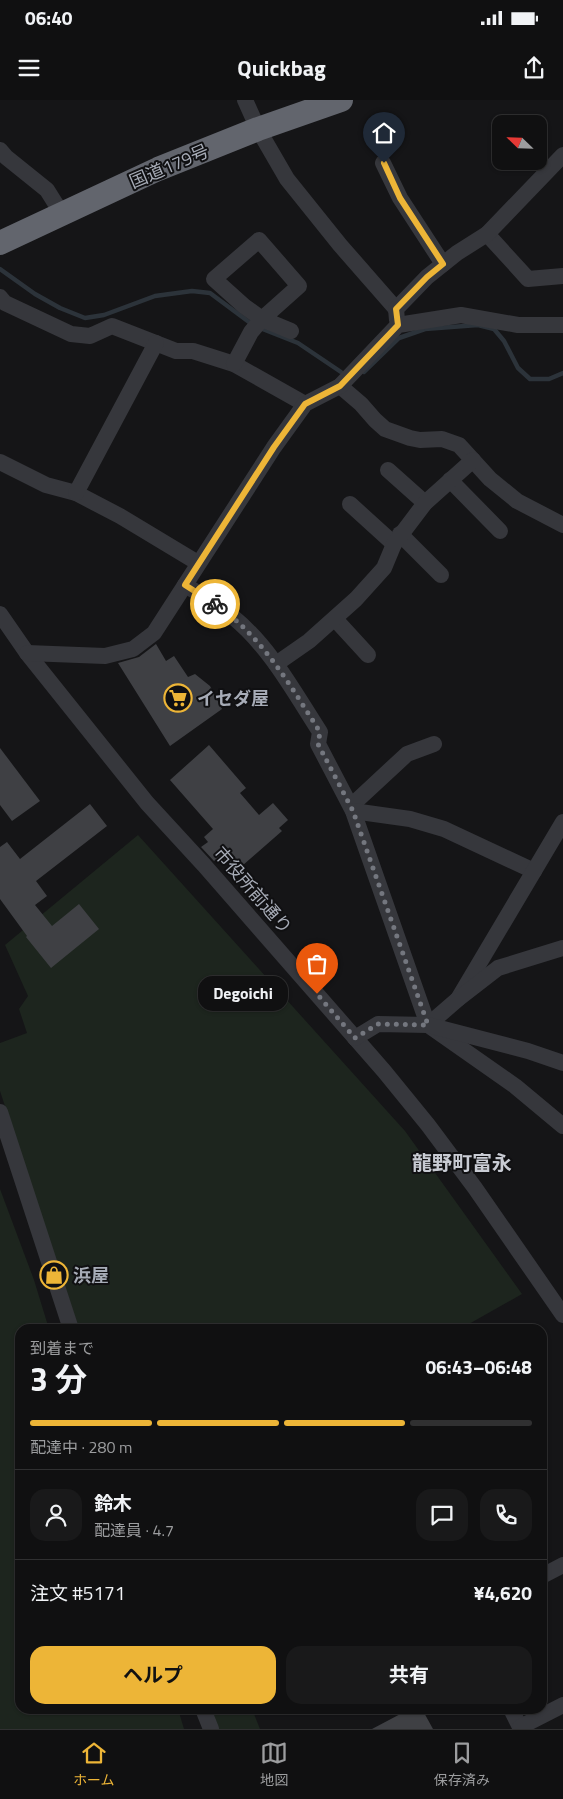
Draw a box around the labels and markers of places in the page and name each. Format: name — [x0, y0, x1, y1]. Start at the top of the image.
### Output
pin — [363, 112, 405, 163]
supermarket icon: イセダ屋 — [163, 683, 193, 713]
place label: イセダ屋 — [197, 685, 269, 712]
pin — [296, 943, 338, 994]
callout: Degoichi — [197, 976, 287, 1012]
shop icon: 浜屋 — [39, 1260, 69, 1290]
place label: 浜屋 — [73, 1262, 109, 1289]

